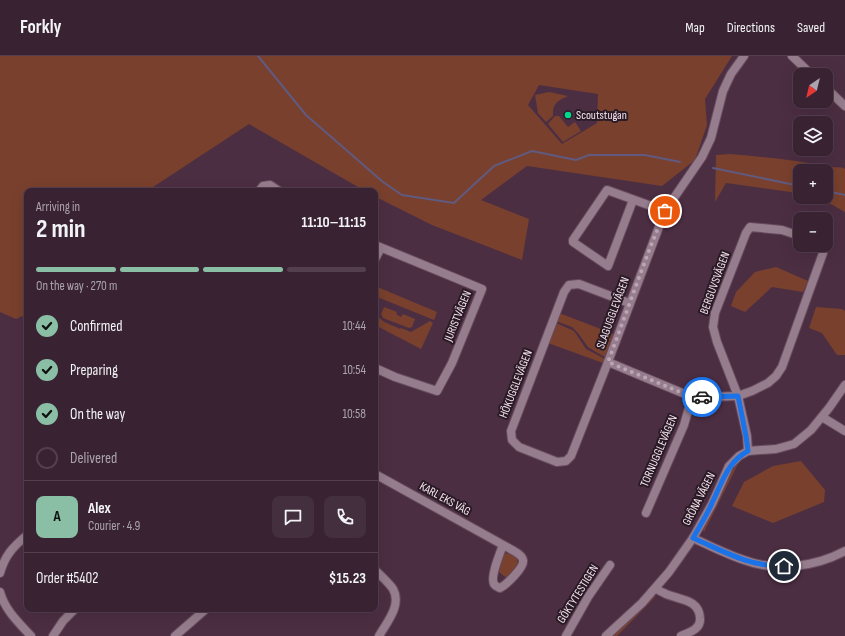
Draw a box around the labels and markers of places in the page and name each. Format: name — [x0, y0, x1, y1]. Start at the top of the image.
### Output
place label: Scoutstugan — [576, 108, 627, 123]
marker: Scoutstugan — [563, 110, 573, 120]
pin — [648, 194, 682, 228]
pin — [767, 549, 801, 583]

